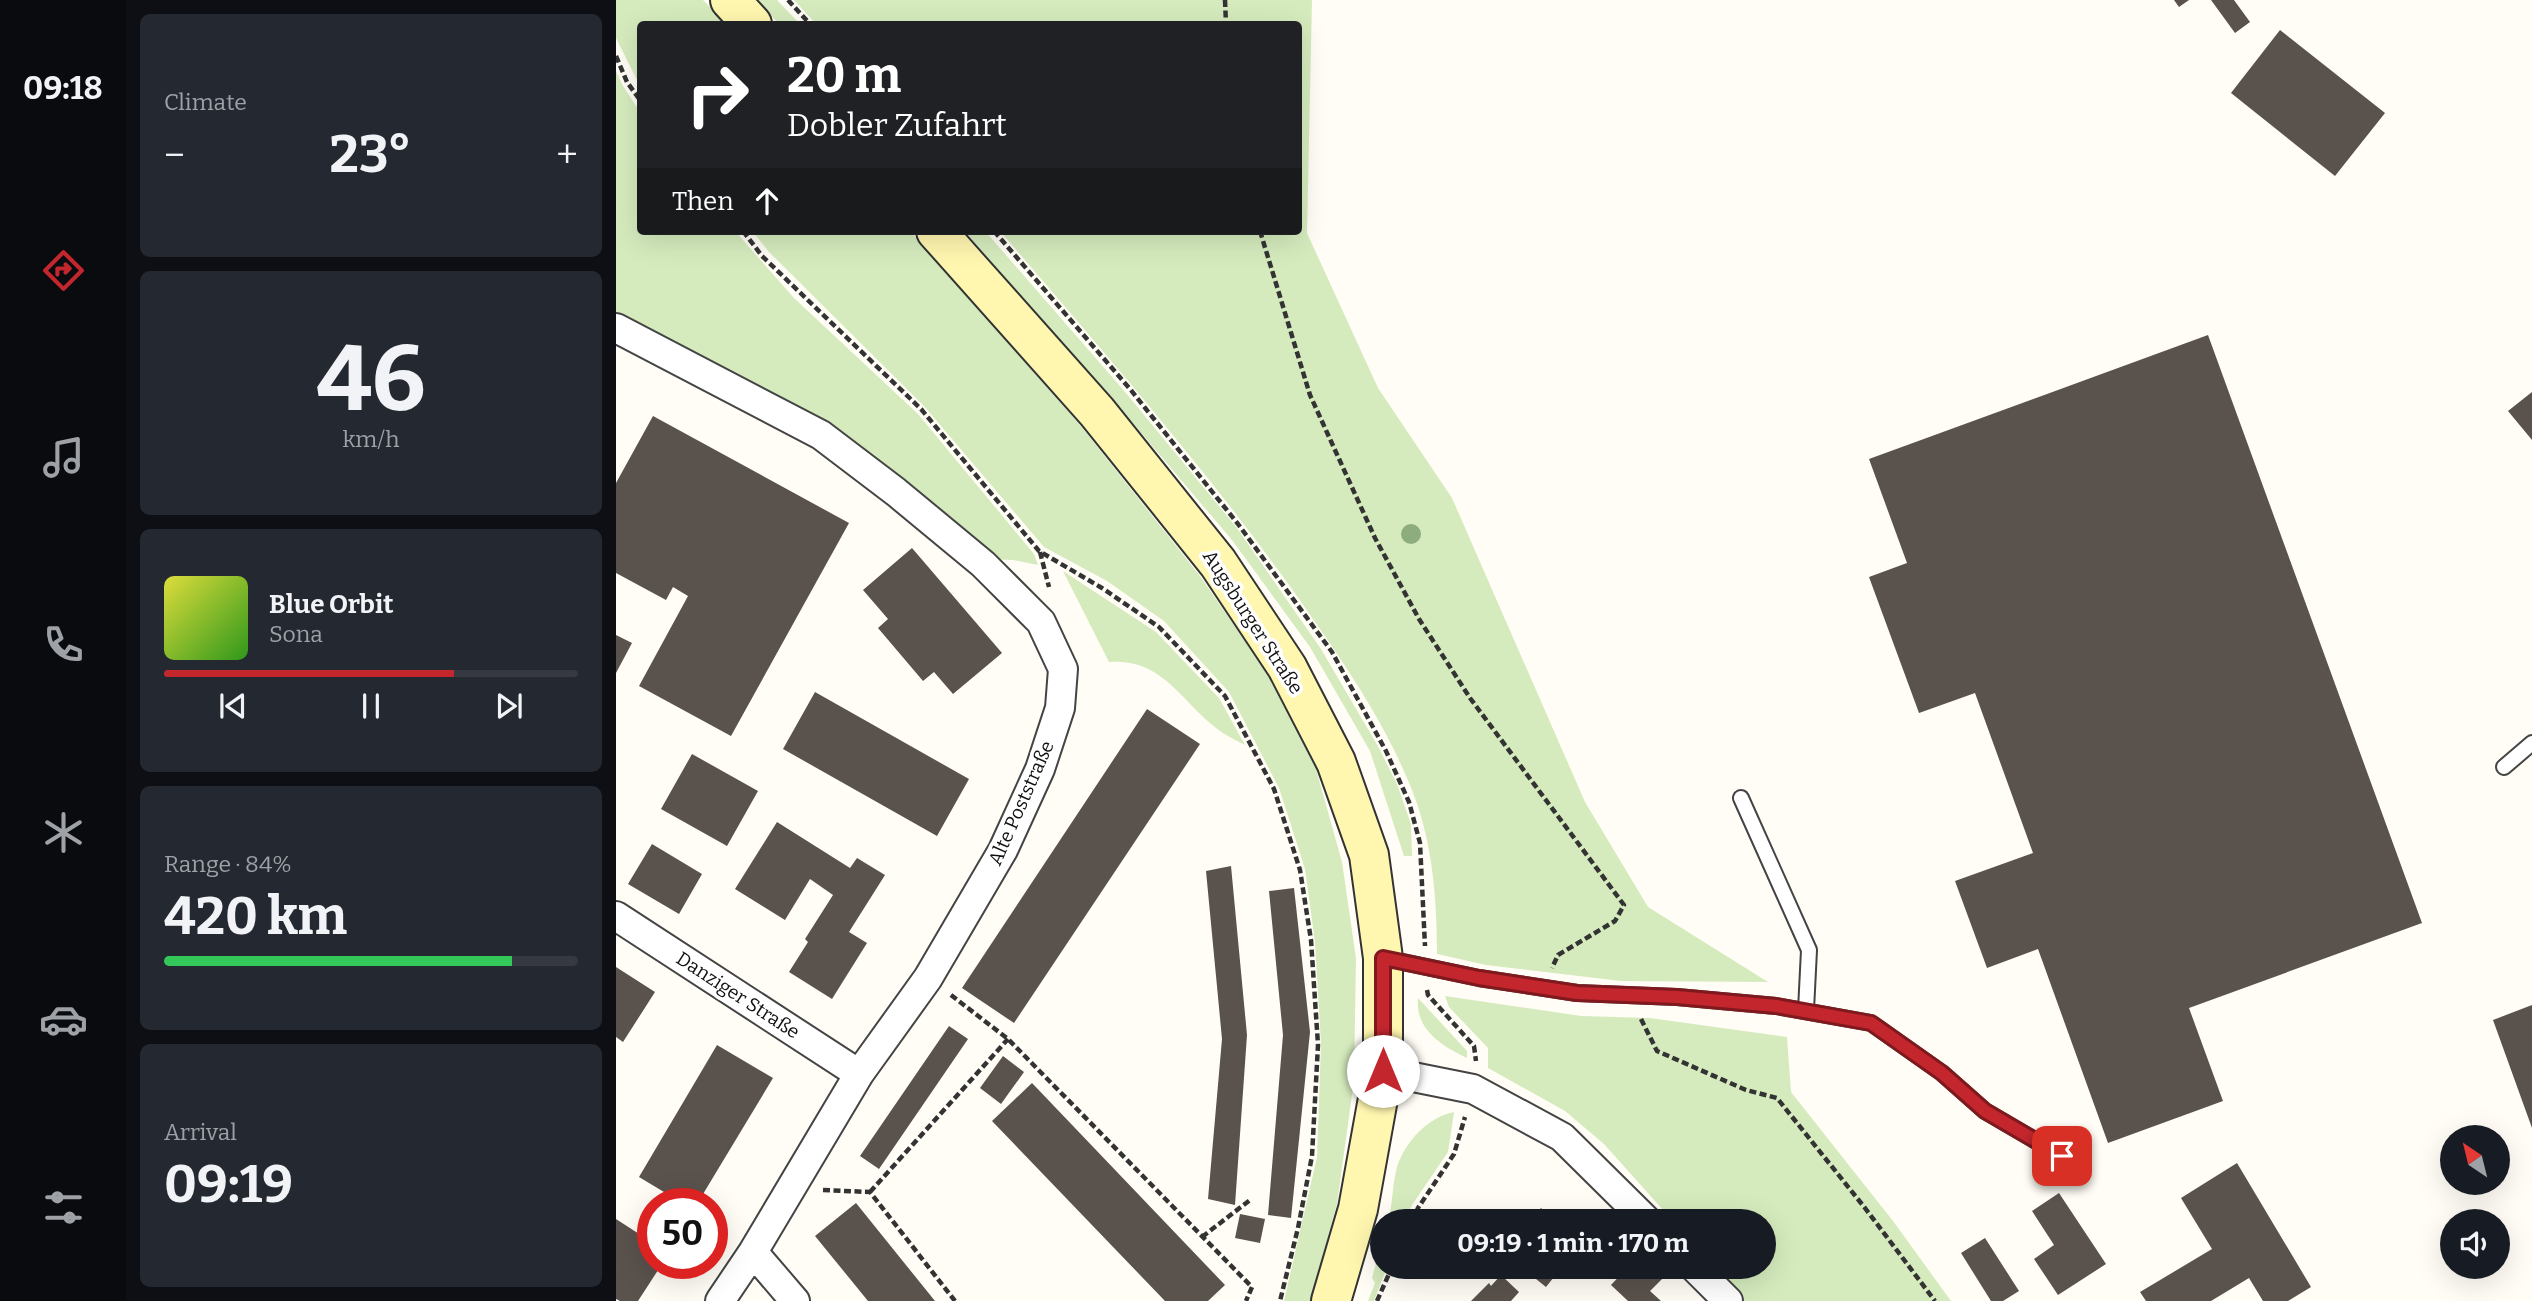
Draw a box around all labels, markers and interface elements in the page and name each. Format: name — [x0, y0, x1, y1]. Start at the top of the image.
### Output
text: 20 m — [787, 46, 901, 105]
icon: right — [672, 49, 763, 140]
text: 09:18 — [23, 69, 103, 107]
text: Climate — [164, 88, 247, 116]
text: Dobler Zufahrt — [787, 106, 1007, 144]
text: 23° — [330, 123, 412, 186]
text: − — [164, 132, 185, 178]
text: + — [556, 132, 578, 178]
icon: ahead — [748, 182, 786, 220]
text: Then — [672, 186, 734, 217]
icon: directions — [39, 246, 88, 295]
text: 46 — [316, 325, 426, 434]
text: km/h — [343, 425, 399, 453]
icon: music — [39, 433, 88, 482]
street label: Augsburger Straße — [1198, 546, 1308, 698]
text: Blue Orbit — [269, 589, 393, 620]
icon: phone — [39, 620, 88, 669]
text: Sona — [269, 620, 323, 648]
icon: previous — [214, 687, 252, 725]
icon: pause — [352, 687, 390, 725]
icon: next — [490, 687, 528, 725]
street label: Alte Poststraße — [983, 737, 1059, 869]
icon: climate — [39, 808, 88, 857]
text: Range · 84% — [164, 850, 292, 878]
text: 420 km — [164, 885, 347, 948]
street label: Danziger Straße — [672, 947, 804, 1043]
icon: car — [39, 995, 88, 1044]
position arrow — [1346, 1034, 1420, 1108]
text: Arrival — [164, 1118, 237, 1146]
north arrow — [2440, 1125, 2510, 1195]
map controls — [2440, 1125, 2510, 1279]
pin — [2032, 1126, 2092, 1186]
icon: arrive — [2043, 1137, 2081, 1175]
text: 09:19 — [164, 1153, 293, 1216]
icon: filters — [39, 1183, 88, 1232]
speed limit sign: 50 — [637, 1188, 728, 1279]
button: sound — [2440, 1209, 2510, 1279]
text: 09:19 · 1 min · 170 m — [1457, 1228, 1689, 1259]

